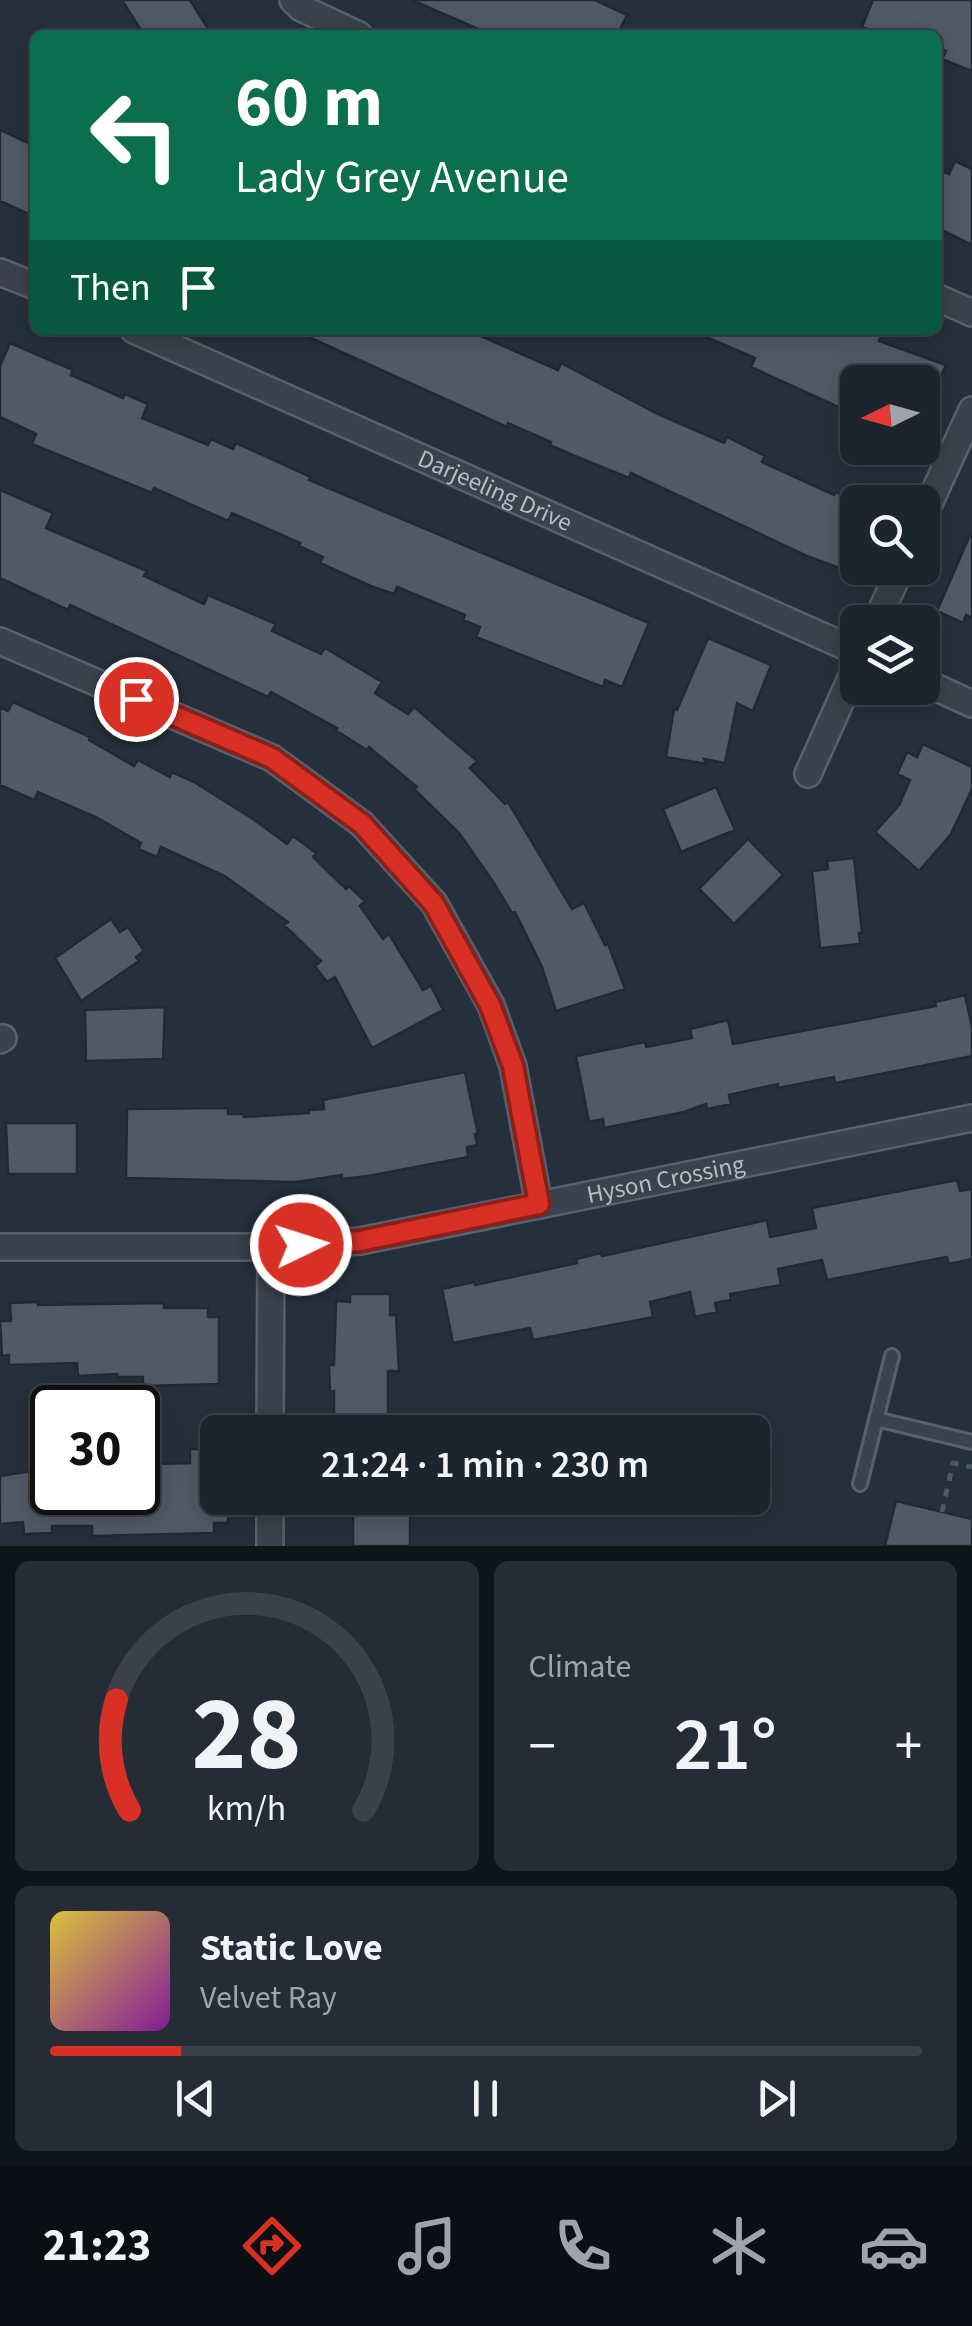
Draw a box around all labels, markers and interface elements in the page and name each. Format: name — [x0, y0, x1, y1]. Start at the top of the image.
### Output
text: 60 m — [235, 53, 383, 153]
icon: left — [70, 70, 200, 200]
text: Lady Grey Avenue — [235, 146, 569, 210]
icon: arrive — [171, 260, 226, 315]
text: Then — [70, 261, 151, 315]
north arrow — [840, 365, 940, 465]
map controls — [840, 365, 940, 705]
street label: Darjeeling Drive — [412, 440, 578, 541]
button: search — [840, 485, 940, 585]
button: layers — [840, 605, 940, 705]
pin — [94, 657, 179, 742]
icon: arrive — [109, 672, 164, 727]
street label: Hyson Crossing — [584, 1146, 748, 1213]
position arrow — [249, 1193, 353, 1297]
speed limit sign: 30 — [30, 1385, 160, 1515]
text: 21:24 · 1 min · 230 m — [321, 1438, 649, 1492]
text: Climate — [529, 1644, 631, 1690]
text: 28 — [192, 1662, 302, 1810]
text: 21° — [674, 1692, 777, 1799]
text: − — [529, 1708, 556, 1786]
text: + — [895, 1708, 922, 1786]
text: km/h — [207, 1783, 286, 1834]
text: Static Love — [200, 1921, 383, 1975]
text: Velvet Ray — [200, 1975, 337, 2021]
icon: previous — [168, 2071, 223, 2126]
icon: pause — [458, 2071, 513, 2126]
icon: next — [749, 2071, 804, 2126]
icon: directions — [237, 2211, 307, 2281]
icon: music — [392, 2211, 462, 2281]
icon: phone — [548, 2211, 618, 2281]
icon: climate — [704, 2211, 774, 2281]
icon: car — [859, 2211, 929, 2281]
text: 21:23 — [43, 2214, 151, 2278]

